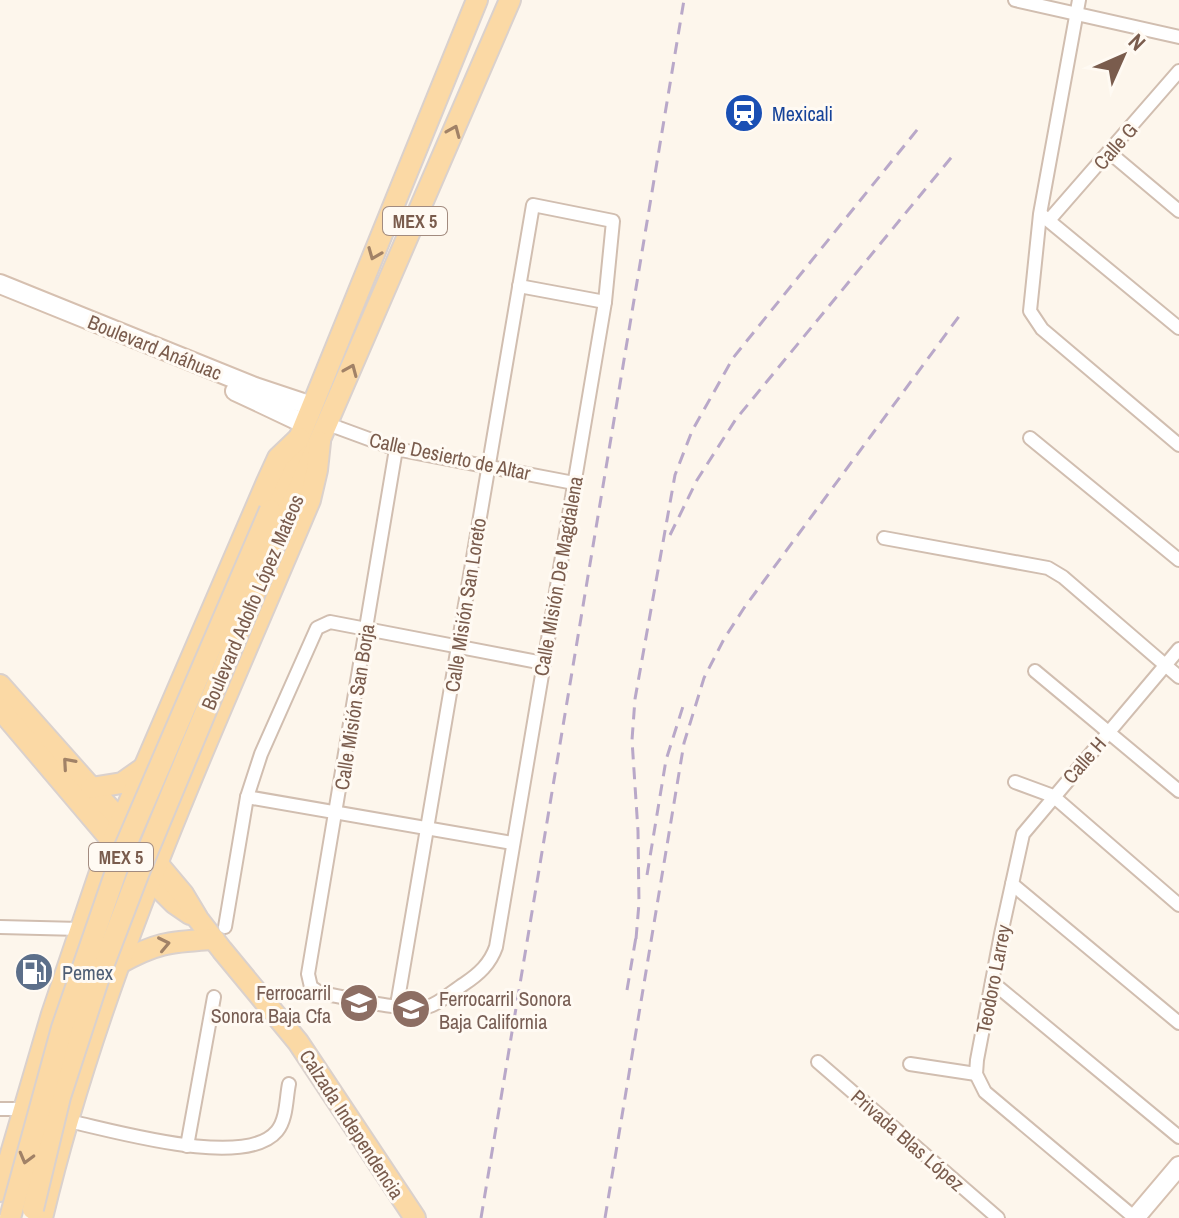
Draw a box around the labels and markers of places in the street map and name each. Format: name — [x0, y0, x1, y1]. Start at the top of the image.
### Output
station icon: Mexicali — [723, 92, 765, 134]
place label: Mexicali — [772, 100, 833, 127]
fuel station icon: Pemex — [13, 951, 55, 993]
place label: Pemex — [62, 959, 114, 986]
place label: Ferrocarril Sonora Baja Cfa — [211, 979, 331, 1029]
school or university icon: Ferrocarril Sonora Baja Cfa — [338, 982, 380, 1024]
place label: Ferrocarril Sonora Baja California — [439, 985, 571, 1035]
school or university icon: Ferrocarril Sonora Baja California — [390, 988, 432, 1030]

